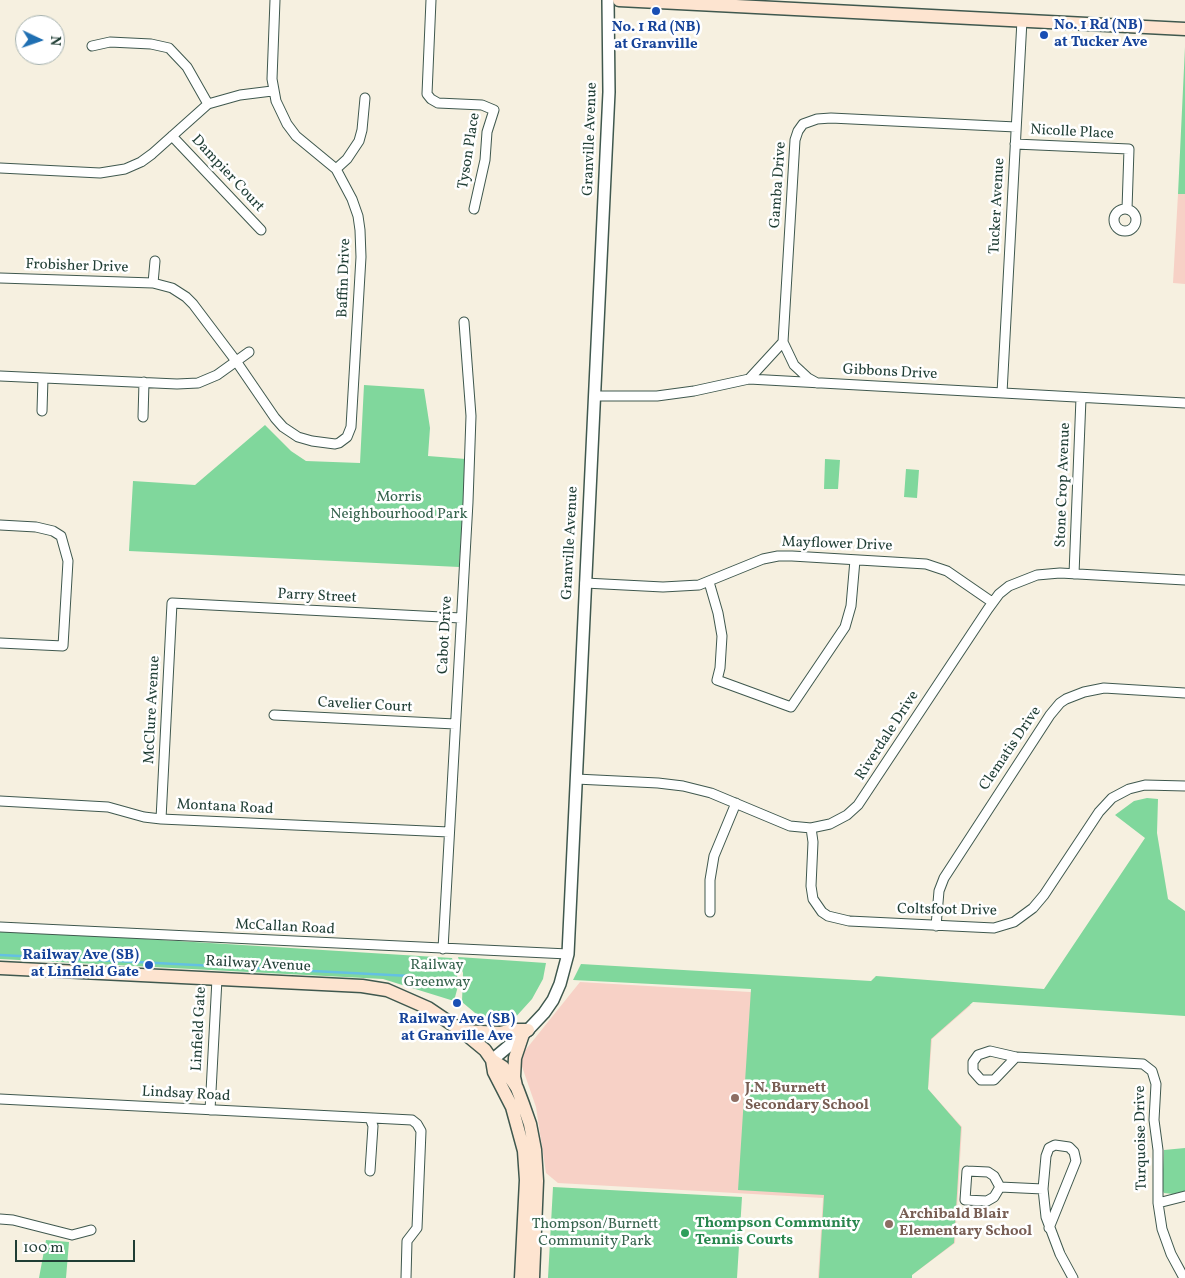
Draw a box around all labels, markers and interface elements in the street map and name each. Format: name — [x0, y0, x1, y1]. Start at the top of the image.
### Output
marker: No. 1 Rd (NB) at Granville — [650, 5, 662, 17]
north arrow — [15, 15, 65, 65]
place label: No. 1 Rd (NB) at Tucker Ave — [1054, 17, 1147, 52]
place label: No. 1 Rd (NB) at Granville — [612, 19, 700, 54]
marker: No. 1 Rd (NB) at Tucker Ave — [1038, 29, 1050, 41]
text: N — [45, 35, 64, 46]
street label: Granville Avenue — [580, 82, 602, 196]
street label: Tyson Place — [455, 112, 485, 190]
street label: Nicolle Place — [1030, 122, 1114, 144]
street label: Dampier Court — [187, 132, 267, 216]
street label: Gamba Drive — [767, 141, 791, 229]
street label: Tucker Avenue — [986, 157, 1010, 255]
street label: Baffin Drive — [335, 238, 355, 318]
street label: Frobisher Drive — [25, 256, 129, 278]
street label: Gibbons Drive — [842, 362, 938, 384]
street label: Stone Crop Avenue — [1053, 422, 1075, 548]
street label: Granville Avenue — [559, 486, 583, 600]
park label: Morris Neighbourhood Park — [330, 489, 468, 524]
street label: Mayflower Drive — [781, 534, 893, 556]
street label: Parry Street — [277, 586, 357, 608]
street label: Cabot Drive — [435, 595, 457, 675]
street label: McClure Avenue — [141, 655, 165, 765]
street label: Riverdale Drive — [852, 688, 924, 784]
street label: Cavelier Court — [317, 695, 413, 717]
street label: Clematis Drive — [976, 703, 1046, 795]
street label: Montana Road — [176, 796, 274, 820]
street label: Coltsfoot Drive — [897, 901, 997, 921]
street label: McCallan Road — [235, 916, 335, 940]
place label: Railway Ave (SB) at Linfield Gate — [23, 947, 139, 982]
street label: Railway Avenue — [205, 953, 311, 977]
park label: Railway Greenway — [404, 957, 470, 992]
marker: Railway Ave (SB) at Linfield Gate — [143, 959, 155, 971]
street label: Linfield Gate — [189, 986, 211, 1072]
marker: Railway Ave (SB) at Granville Ave — [451, 997, 463, 1009]
place label: Railway Ave (SB) at Granville Ave — [399, 1011, 515, 1046]
place label: J.N. Burnett Secondary School — [745, 1080, 869, 1115]
street label: Lindsay Road — [141, 1084, 231, 1106]
street label: Turquoise Drive — [1132, 1085, 1152, 1191]
marker: J.N. Burnett Secondary School — [729, 1092, 741, 1104]
place label: Archibald Blair Elementary School — [899, 1206, 1032, 1241]
place label: Thompson Community Tennis Courts — [695, 1215, 860, 1250]
park label: Thompson/Burnett Community Park — [532, 1216, 658, 1251]
marker: Archibald Blair Elementary School — [883, 1218, 895, 1230]
marker: Thompson Community Tennis Courts — [679, 1227, 691, 1239]
scale bar — [18, 1230, 138, 1262]
text: 100 m — [23, 1238, 63, 1259]

